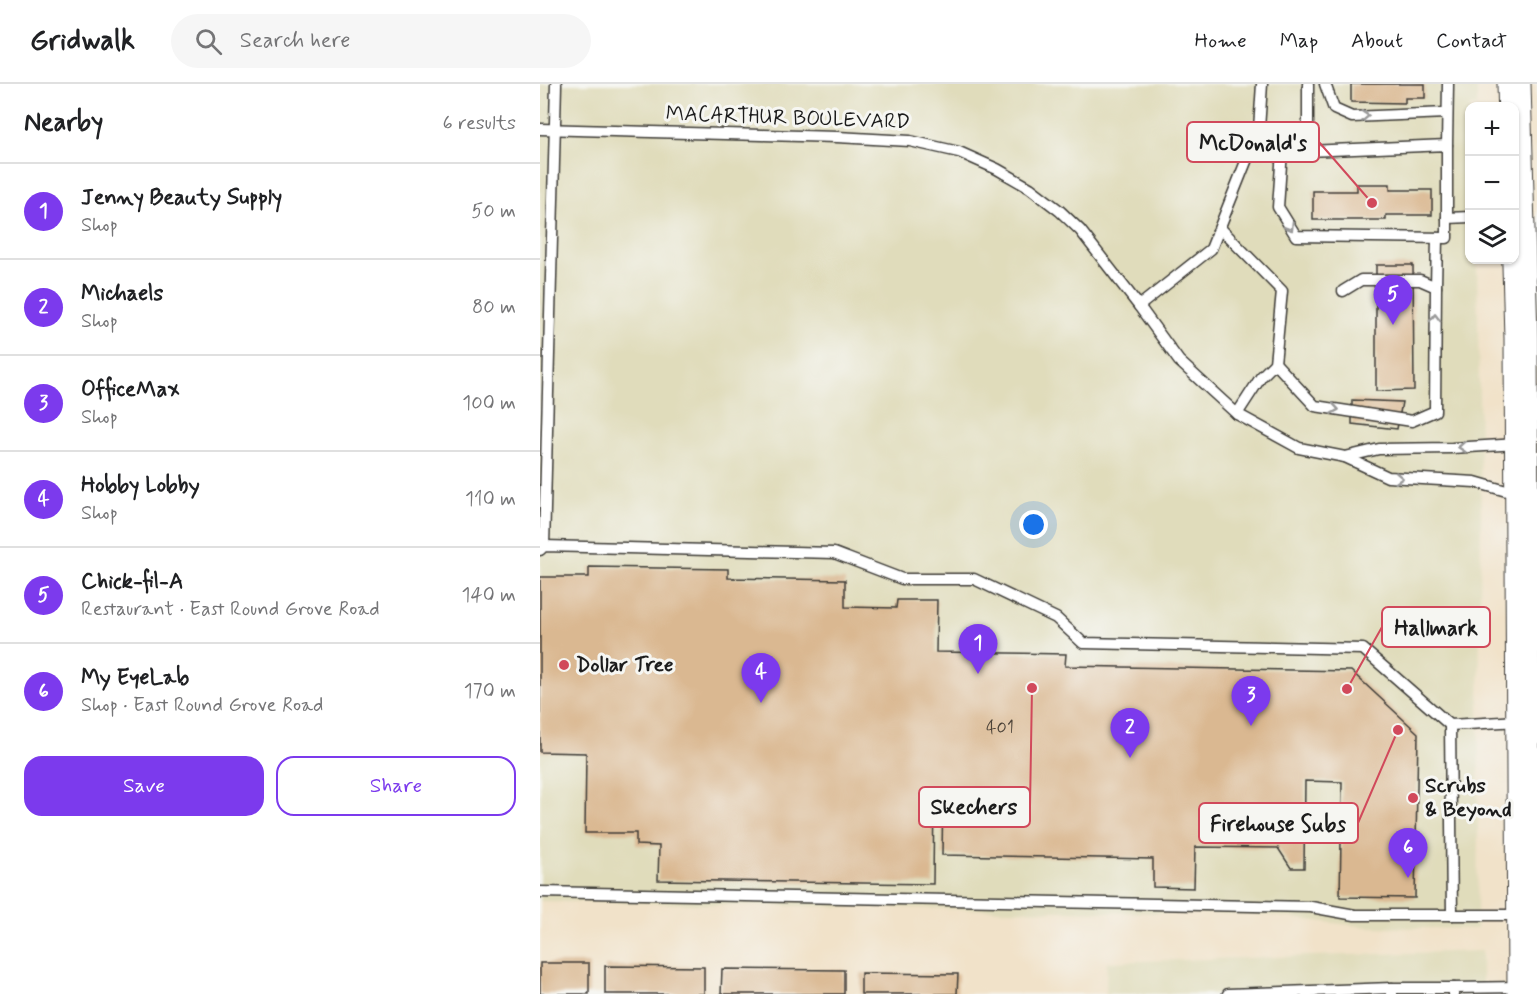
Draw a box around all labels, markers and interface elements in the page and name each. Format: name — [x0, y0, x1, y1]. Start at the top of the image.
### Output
search box — [171, 14, 591, 68]
text: Gridwalk — [30, 23, 135, 60]
icon: search — [192, 25, 225, 58]
text: Search here — [240, 27, 351, 55]
text: Home — [1195, 27, 1247, 55]
text: Map — [1280, 27, 1318, 55]
text: About — [1351, 27, 1403, 55]
text: Contact — [1436, 27, 1507, 55]
street label: MACARTHUR BOULEVARD — [665, 100, 911, 136]
map controls — [1465, 102, 1519, 264]
button: + — [1465, 102, 1519, 156]
text: Nearby — [24, 106, 103, 140]
text: 6 results — [443, 110, 516, 137]
one-way arrow — [1360, 110, 1369, 123]
callout: McDonald's — [1187, 122, 1319, 162]
text: McDonald's — [1199, 130, 1307, 158]
button: − — [1465, 156, 1519, 210]
text: Jenny Beauty Supply — [81, 184, 282, 212]
text: 1 — [39, 198, 48, 225]
text: 50 m — [471, 198, 516, 225]
button: layers — [1465, 210, 1519, 264]
text: Shop — [81, 212, 118, 239]
one-way arrow — [1283, 220, 1294, 231]
pin: 5 — [1374, 276, 1412, 325]
text: Michaels — [81, 280, 163, 308]
text: 2 — [39, 294, 48, 321]
text: 80 m — [472, 294, 516, 321]
text: Shop — [81, 308, 118, 335]
one-way arrow — [1429, 314, 1441, 323]
text: OfficeMax — [81, 376, 179, 404]
text: 3 — [39, 390, 48, 417]
text: 100 m — [462, 390, 516, 417]
one-way arrow — [1331, 403, 1340, 415]
text: Shop — [81, 404, 118, 431]
one-way arrow — [1458, 441, 1467, 454]
one-way arrow — [1395, 471, 1404, 484]
text: Hobby Lobby — [81, 472, 200, 500]
text: 4 — [38, 486, 49, 513]
text: 110 m — [465, 486, 516, 513]
text: Shop — [81, 500, 118, 527]
your location — [1019, 510, 1048, 539]
text: Chick-fil-A — [81, 568, 183, 596]
text: 5 — [38, 582, 50, 609]
text: 140 m — [462, 582, 516, 609]
text: Restaurant · East Round Grove Road — [81, 596, 380, 623]
callout: Hallmark — [1382, 607, 1490, 647]
text: Hallmark — [1394, 615, 1478, 643]
pin: 1 — [958, 624, 998, 674]
place label: Dollar Tree — [576, 651, 673, 679]
pin: 4 — [742, 654, 780, 703]
marker: Dollar Tree — [557, 658, 571, 672]
text: My EyeLab — [81, 664, 189, 692]
pin: 3 — [1232, 676, 1270, 726]
text: 6 — [38, 678, 49, 705]
text: 170 m — [464, 678, 516, 705]
text: Shop · East Round Grove Road — [81, 692, 323, 719]
pin: 2 — [1110, 708, 1150, 758]
house number: 401 — [986, 716, 1014, 740]
button: Save — [24, 756, 264, 816]
button: Share — [276, 756, 516, 816]
place label: Scrubs & Beyond — [1425, 772, 1512, 824]
callout: Skechers — [919, 787, 1030, 827]
marker: Scrubs & Beyond — [1406, 791, 1420, 805]
text: Skechers — [931, 794, 1018, 822]
callout: Firehouse Subs — [1199, 803, 1358, 843]
text: Firehouse Subs — [1210, 811, 1346, 839]
pin: 6 — [1388, 828, 1428, 878]

